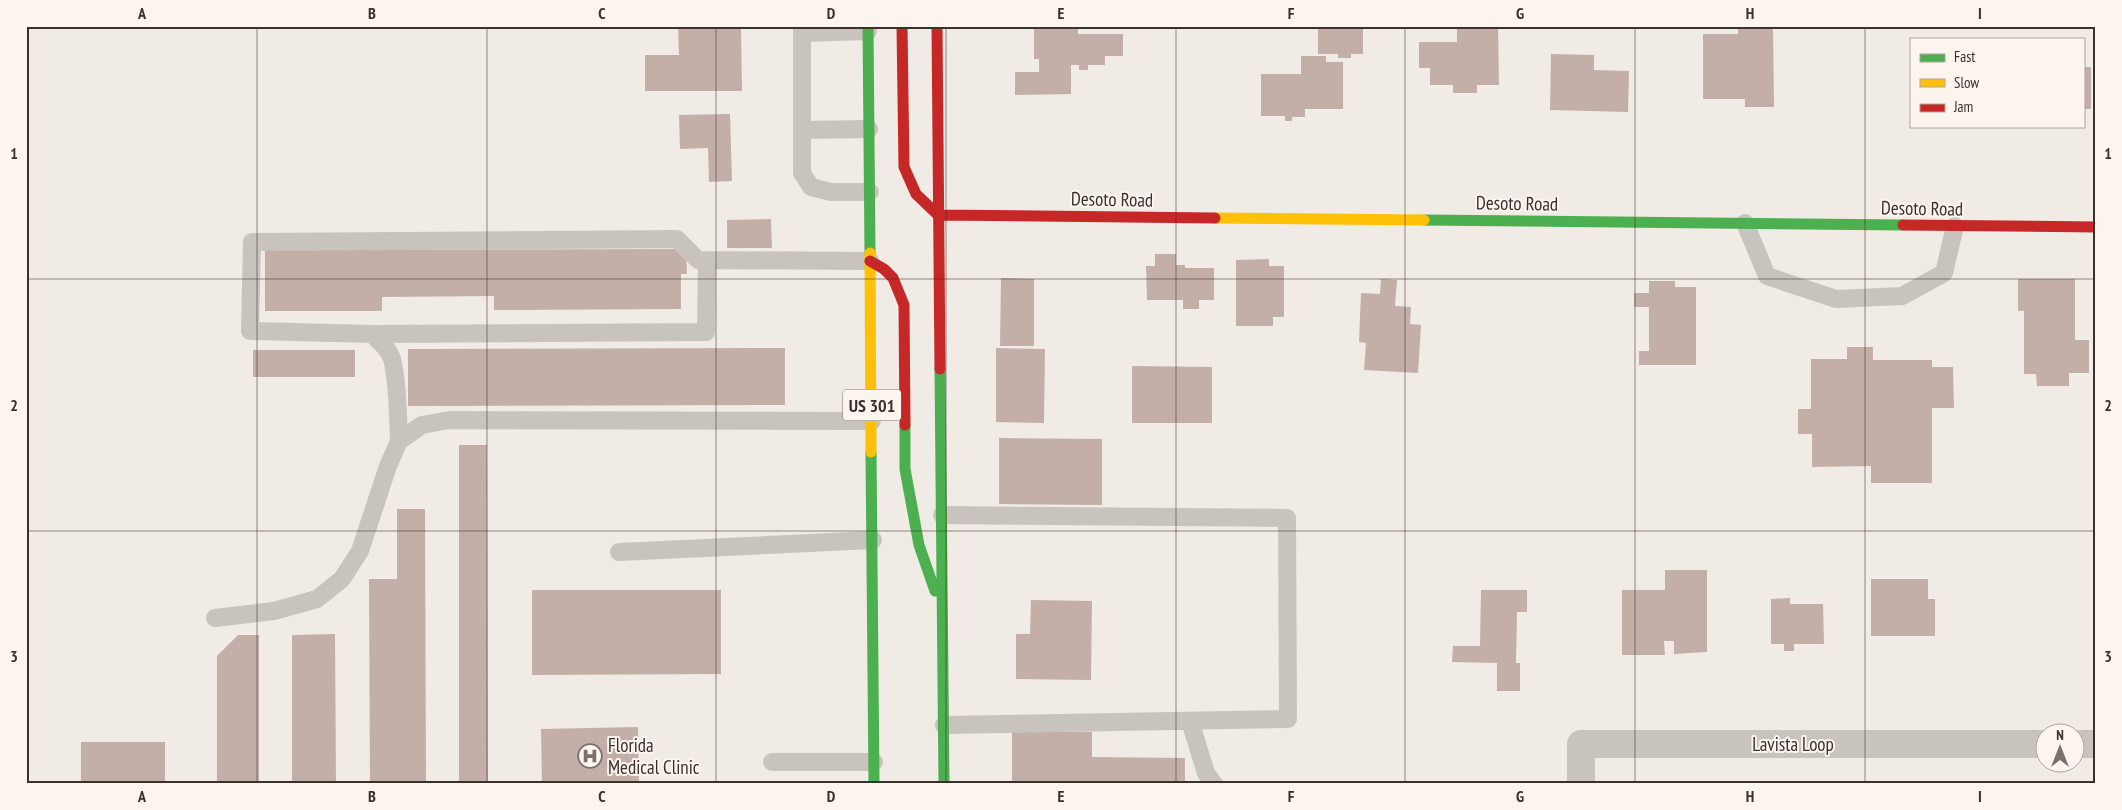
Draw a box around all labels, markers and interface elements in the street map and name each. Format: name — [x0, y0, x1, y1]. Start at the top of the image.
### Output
text: A — [137, 3, 147, 23]
text: B — [368, 3, 376, 23]
text: C — [598, 3, 606, 23]
text: D — [827, 3, 836, 23]
text: E — [1058, 3, 1065, 23]
text: F — [1288, 3, 1295, 23]
text: G — [1516, 3, 1524, 23]
text: H — [1746, 3, 1754, 23]
text: I — [1978, 3, 1982, 23]
legend — [1910, 38, 2084, 128]
text: Fast — [1954, 47, 1975, 66]
text: Slow — [1954, 73, 1979, 92]
text: Jam — [1953, 97, 1973, 116]
text: 1 — [10, 143, 18, 163]
text: 1 — [2104, 143, 2112, 163]
street label: Desoto Road — [1071, 186, 1153, 212]
street label: Desoto Road — [1476, 190, 1558, 216]
street label: Desoto Road — [1881, 195, 1963, 221]
road number: US 301 — [843, 390, 901, 420]
text: 2 — [10, 395, 18, 415]
text: 2 — [2104, 395, 2112, 415]
text: 3 — [10, 646, 18, 666]
text: 3 — [2104, 646, 2112, 666]
north arrow — [2034, 722, 2084, 772]
text: N — [2056, 726, 2064, 744]
street label: Lavista Loop — [1752, 732, 1834, 756]
place label: Florida Medical Clinic — [608, 733, 700, 779]
hospital icon: Florida Medical Clinic — [577, 743, 603, 769]
text: A — [137, 786, 147, 806]
text: B — [368, 786, 376, 806]
text: C — [598, 786, 606, 806]
text: D — [827, 786, 836, 806]
text: E — [1058, 786, 1065, 806]
text: F — [1288, 786, 1295, 806]
text: G — [1516, 786, 1524, 806]
text: H — [1746, 786, 1754, 806]
text: I — [1978, 786, 1982, 806]

